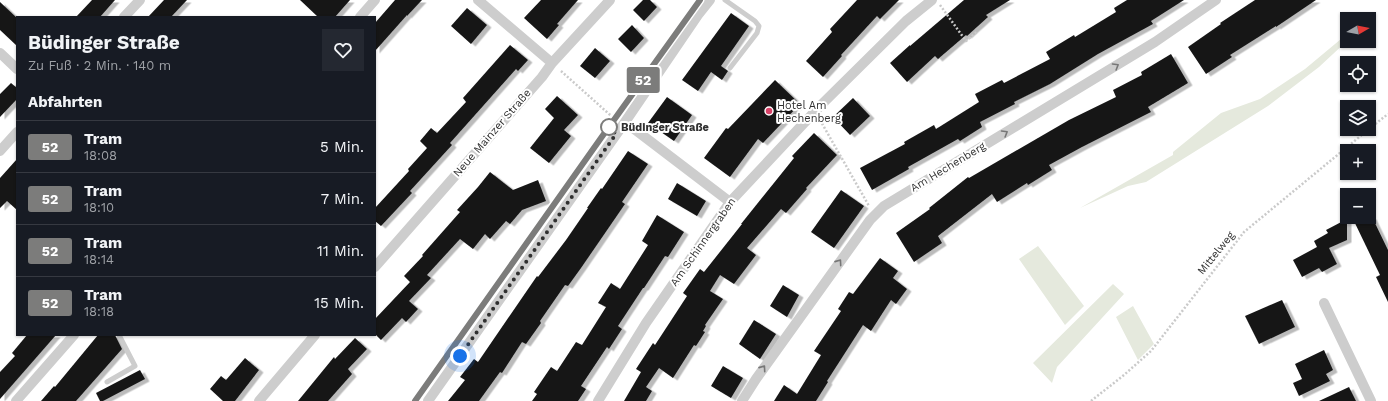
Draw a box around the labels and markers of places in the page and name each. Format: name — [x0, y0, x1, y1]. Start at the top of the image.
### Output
place label: Hotel Am Hechenberg — [777, 99, 841, 125]
marker: Hotel Am Hechenberg — [764, 106, 774, 116]
marker: Büdinger Straße — [600, 118, 618, 136]
place label: Büdinger Straße — [621, 121, 709, 134]

